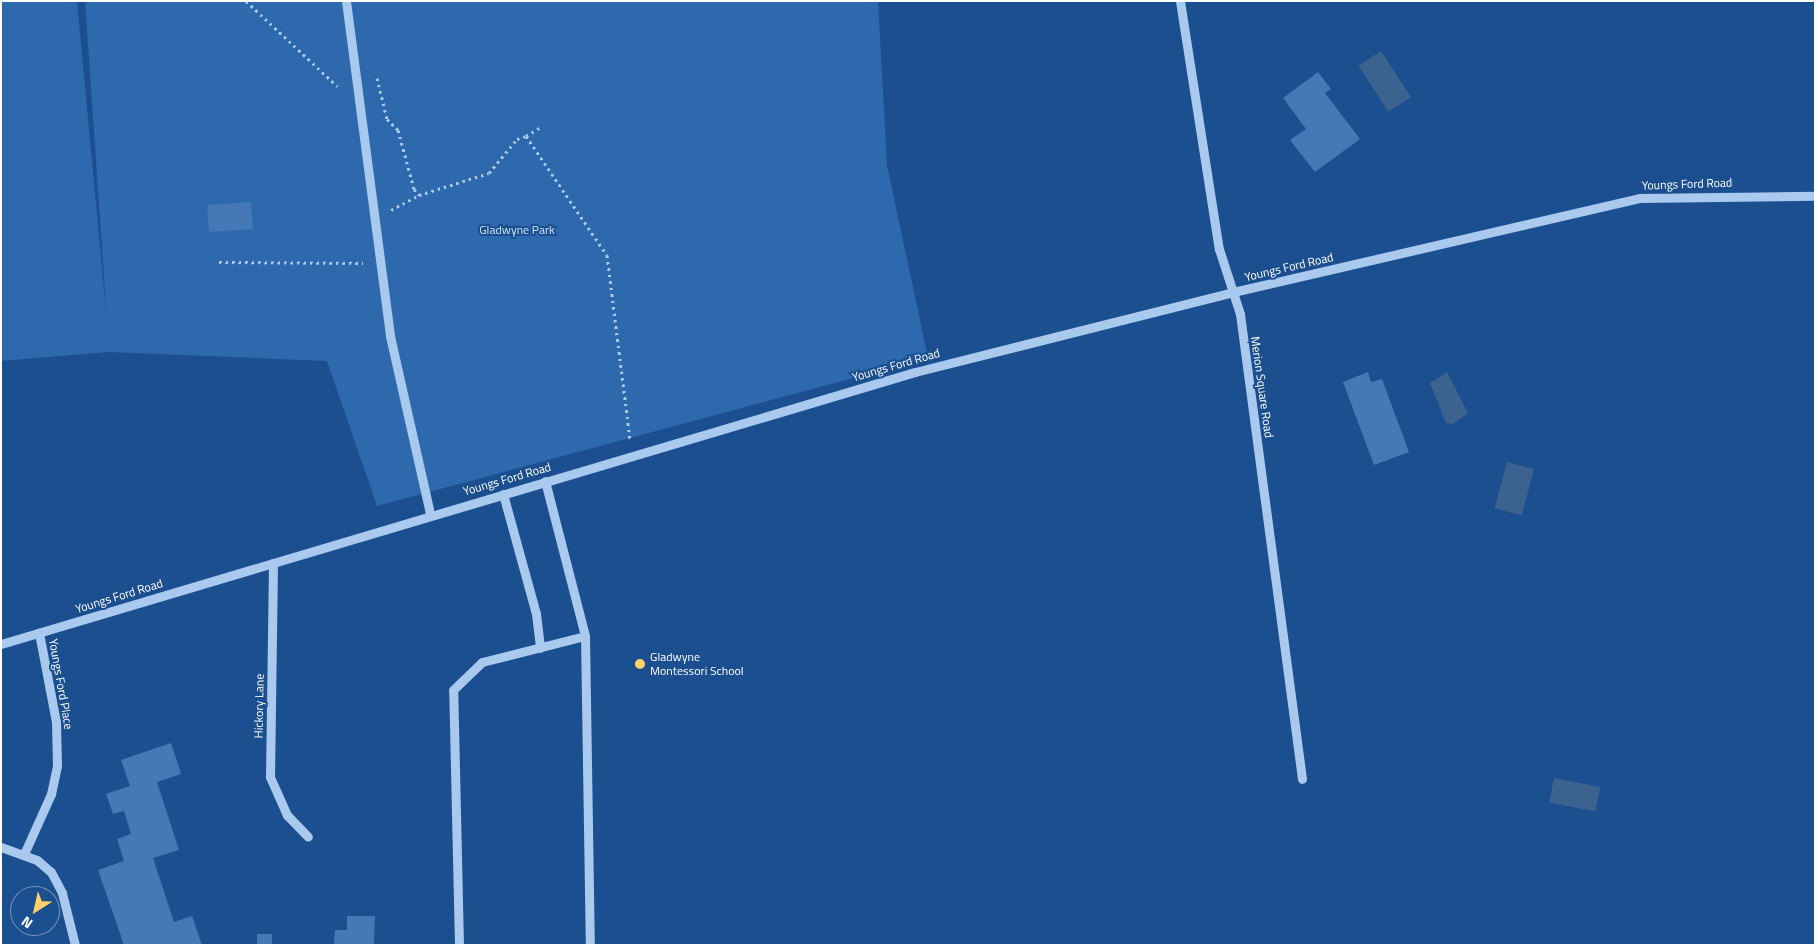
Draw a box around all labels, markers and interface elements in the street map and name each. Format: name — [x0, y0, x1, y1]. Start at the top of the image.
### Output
street label: Youngs Ford Road — [1642, 175, 1732, 193]
park label: Gladwyne Park — [479, 223, 555, 237]
street label: Youngs Ford Road — [1243, 250, 1335, 284]
street label: Merion Square Road — [1248, 335, 1276, 439]
street label: Youngs Ford Road — [850, 346, 942, 384]
street label: Youngs Ford Road — [461, 460, 553, 498]
street label: Youngs Ford Road — [74, 576, 164, 616]
street label: Youngs Ford Place — [46, 638, 76, 730]
place label: Gladwyne Montessori School — [650, 650, 744, 678]
marker: Gladwyne Montessori School — [634, 658, 646, 670]
street label: Hickory Lane — [251, 674, 267, 738]
north arrow — [10, 886, 60, 936]
text: N — [17, 911, 37, 934]

